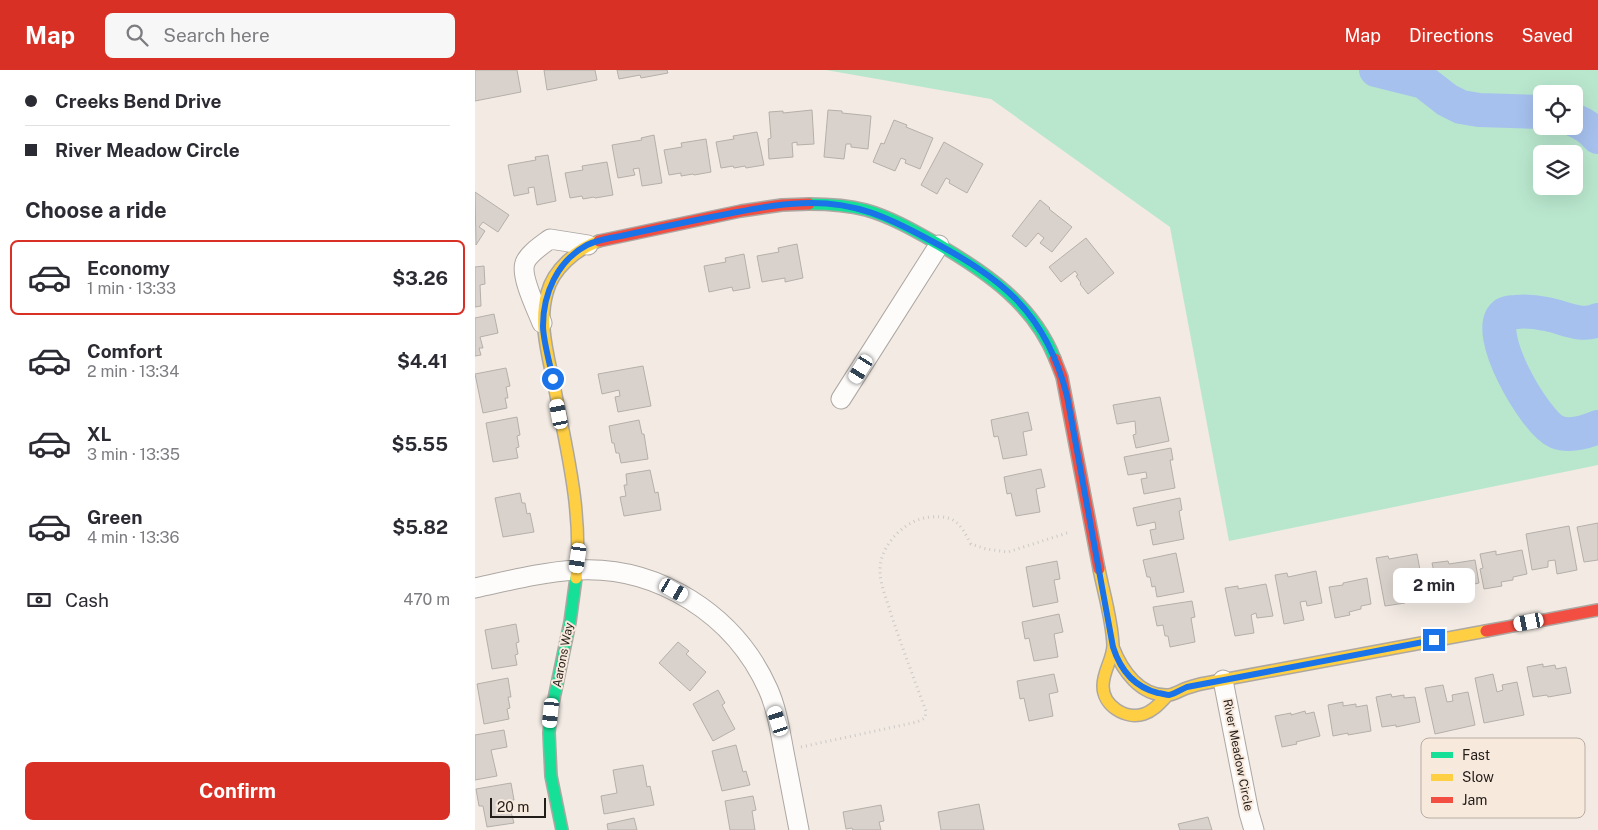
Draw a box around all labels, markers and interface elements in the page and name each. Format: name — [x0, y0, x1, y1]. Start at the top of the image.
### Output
search box — [105, 13, 455, 58]
text: Map — [25, 21, 75, 49]
icon: search — [123, 21, 151, 49]
text: Search here — [163, 24, 270, 46]
text: Map — [1344, 25, 1381, 46]
text: Directions — [1409, 25, 1494, 46]
text: Saved — [1522, 25, 1573, 46]
map controls — [1533, 85, 1583, 195]
button: locate — [1533, 85, 1583, 135]
text: Creeks Bend Drive — [55, 90, 222, 112]
text: River Meadow Circle — [55, 139, 240, 161]
button: layers — [1533, 145, 1583, 195]
text: Choose a ride — [25, 197, 167, 223]
icon: car — [27, 255, 72, 300]
text: Economy — [87, 257, 170, 279]
text: $3.26 — [392, 267, 448, 289]
text: 1 min · 13:33 — [87, 279, 176, 298]
icon: car — [27, 338, 72, 383]
text: Comfort — [87, 340, 163, 362]
text: $4.41 — [397, 350, 448, 372]
car — [846, 352, 875, 386]
text: 2 min · 13:34 — [87, 362, 179, 381]
route start — [542, 368, 564, 390]
car — [548, 398, 569, 430]
icon: car — [27, 421, 72, 466]
text: XL — [87, 423, 112, 445]
text: $5.55 — [391, 433, 448, 455]
text: 3 min · 13:35 — [87, 445, 180, 464]
icon: car — [27, 504, 72, 549]
text: Green — [87, 506, 142, 528]
text: $5.82 — [392, 516, 448, 538]
text: 4 min · 13:36 — [87, 528, 180, 547]
car — [568, 542, 587, 574]
callout: 2 min — [1393, 568, 1475, 602]
car — [657, 576, 690, 604]
text: 2 min — [1413, 576, 1455, 595]
icon: cash — [25, 586, 53, 614]
text: Cash — [65, 589, 109, 611]
text: 470 m — [403, 590, 450, 609]
car — [1512, 612, 1545, 632]
street label: Aarons Way — [550, 621, 576, 689]
route end — [1423, 629, 1445, 651]
car — [541, 697, 560, 729]
street label: River Meadow Circle — [1220, 698, 1256, 812]
car — [766, 704, 789, 738]
legend — [1421, 738, 1585, 818]
text: Fast — [1462, 747, 1490, 763]
button: Confirm — [25, 762, 450, 820]
text: Slow — [1462, 769, 1494, 785]
text: Jam — [1462, 792, 1487, 808]
scale bar — [490, 795, 546, 818]
text: 20 m — [497, 799, 529, 815]

